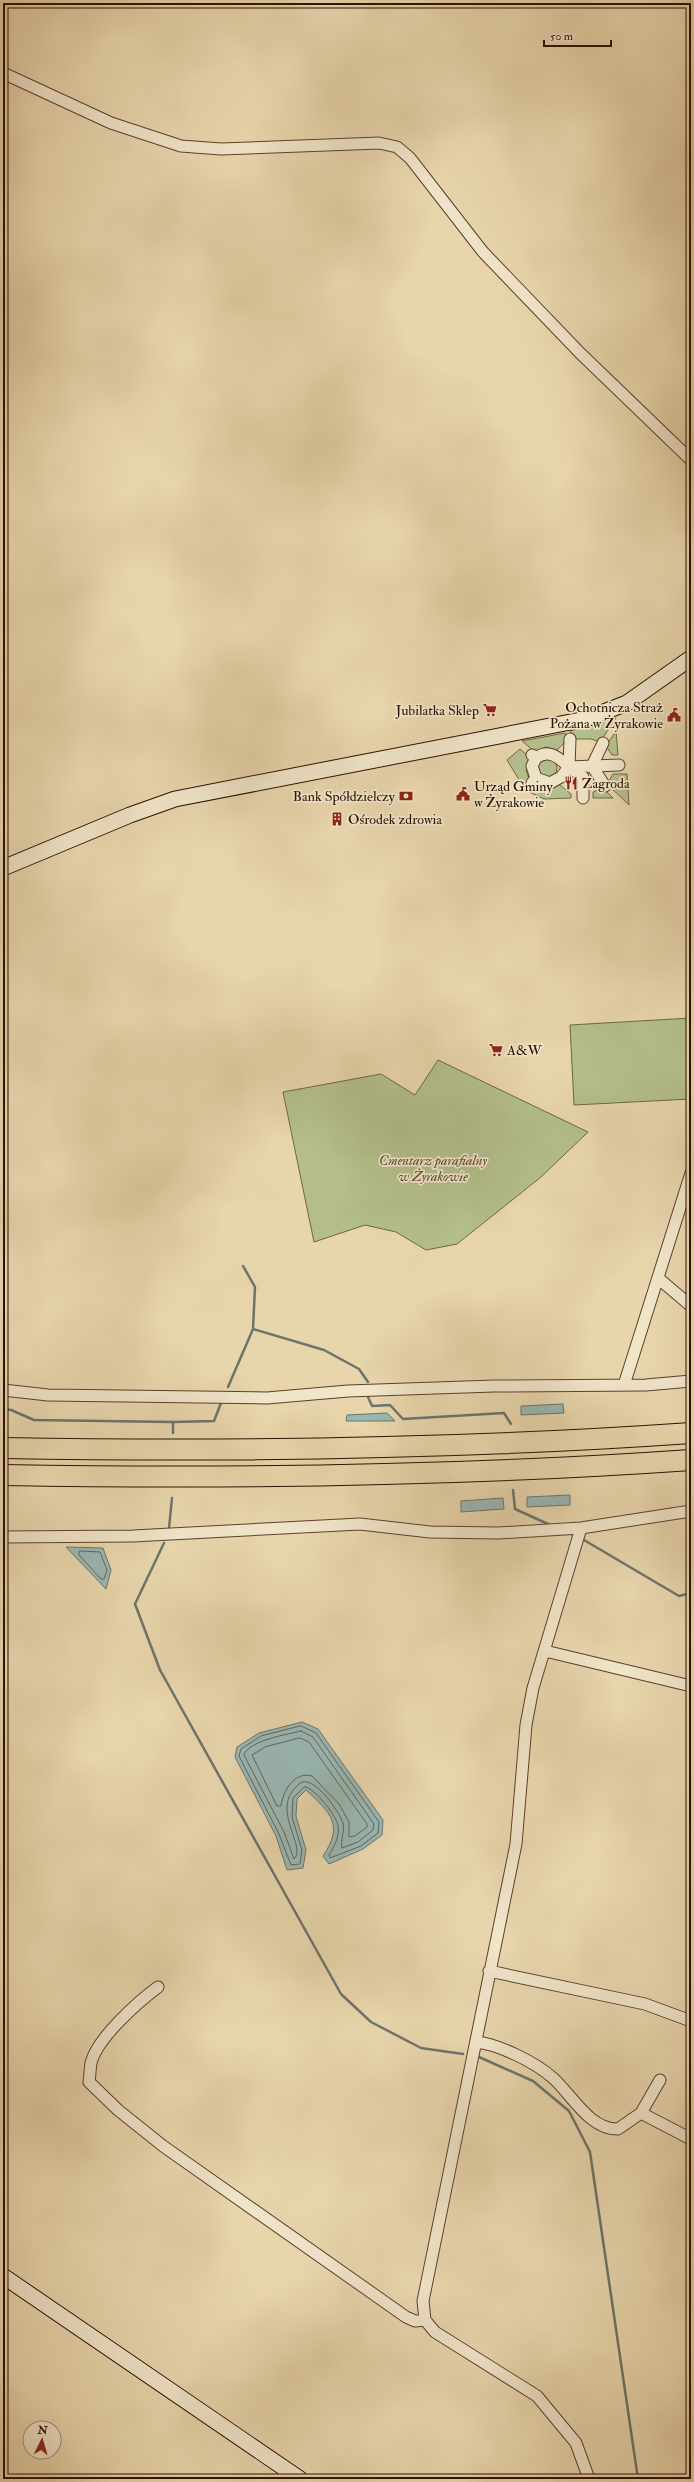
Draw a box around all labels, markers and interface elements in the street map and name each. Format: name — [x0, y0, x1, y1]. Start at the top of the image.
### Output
scale bar — [544, 22, 611, 48]
text: 50 m — [550, 29, 574, 44]
place label: Ochotnicza Straż Pożana w Żyrakowie — [550, 699, 663, 733]
place label: Jubilatka Sklep — [395, 702, 479, 720]
supermarket icon: Jubilatka Sklep — [482, 702, 498, 718]
public building icon: Ochotnicza Straż Pożana w Żyrakowie — [666, 707, 682, 723]
restaurant icon: Zagroda — [563, 775, 579, 791]
place label: Zagroda — [582, 775, 630, 792]
place label: Urząd Gminy w Żyrakowie — [474, 778, 553, 812]
public building icon: Urząd Gminy w Żyrakowie — [455, 786, 471, 802]
place label: Bank Spółdzielczy — [293, 788, 396, 806]
bank icon: Bank Spółdzielczy — [398, 788, 414, 804]
building icon: Ośrodek zdrowia — [329, 811, 345, 827]
place label: Ośrodek zdrowia — [348, 811, 442, 828]
supermarket icon: A&W — [488, 1042, 504, 1058]
place label: A&W — [506, 1042, 543, 1059]
park label: Cmentarz parafialny w Żyrakowie — [379, 1152, 487, 1185]
north arrow — [22, 2420, 62, 2460]
text: N — [36, 2424, 49, 2438]

